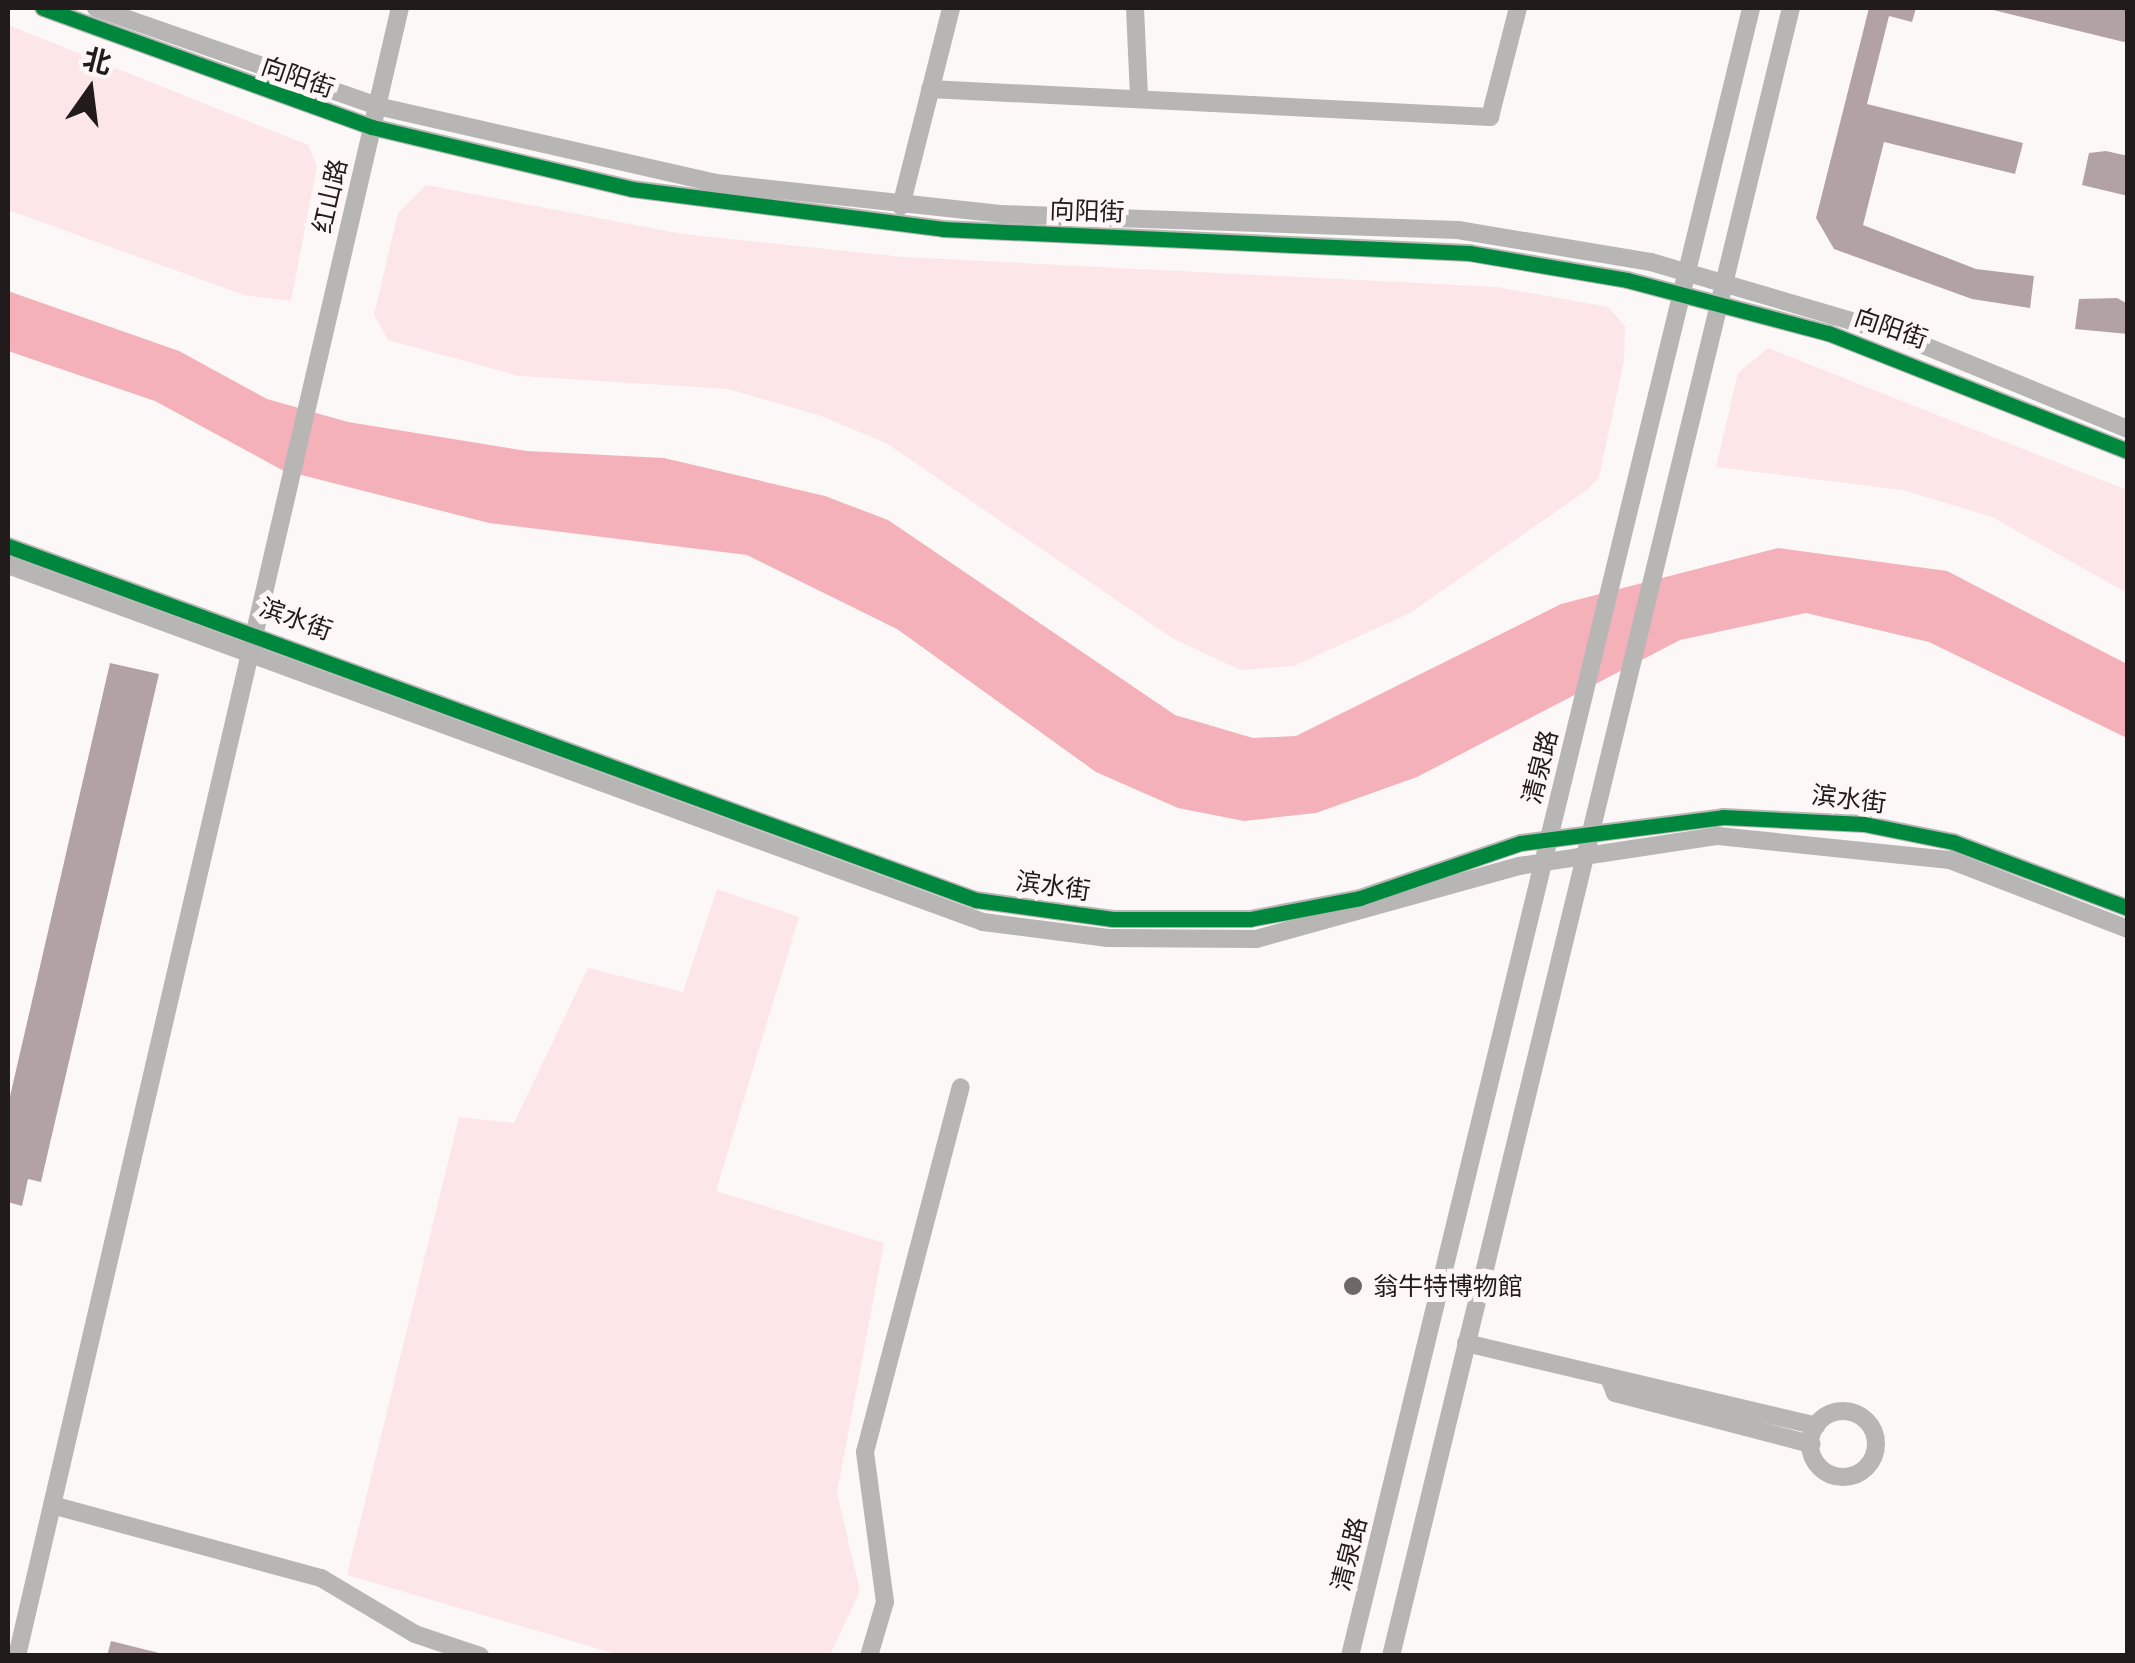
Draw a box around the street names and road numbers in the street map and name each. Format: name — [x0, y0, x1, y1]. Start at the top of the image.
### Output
street label: 向阳街 — [258, 51, 338, 103]
street label: 红山路 — [307, 156, 353, 236]
street label: 向阳街 — [1049, 195, 1125, 227]
street label: 向阳街 — [1851, 302, 1931, 354]
street label: 滨水街 — [256, 592, 336, 646]
street label: 清泉路 — [1516, 727, 1564, 807]
street label: 滨水街 — [1810, 780, 1888, 818]
street label: 滨水街 — [1014, 866, 1092, 906]
street label: 清泉路 — [1325, 1514, 1373, 1594]

